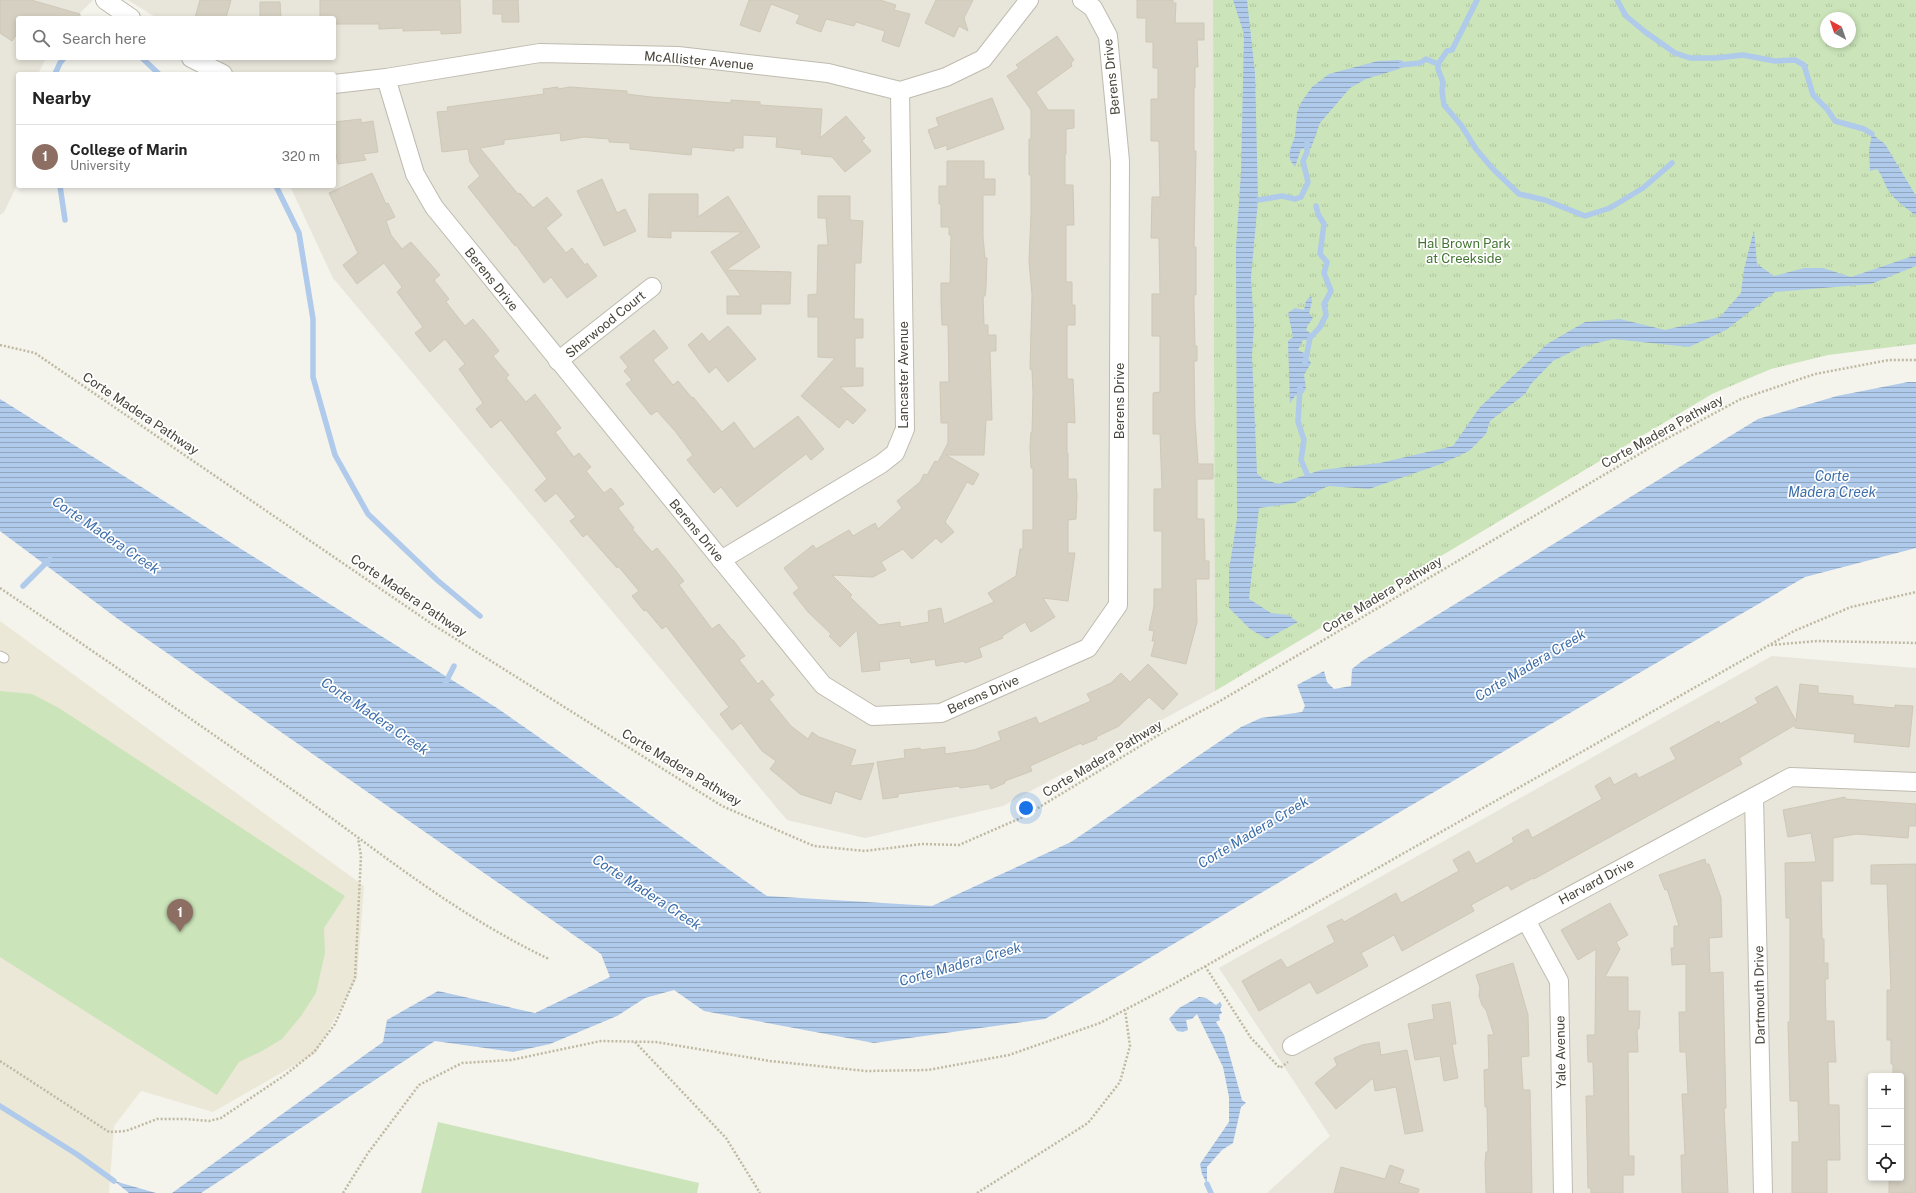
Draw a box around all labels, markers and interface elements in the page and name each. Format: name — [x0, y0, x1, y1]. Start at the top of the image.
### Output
north arrow — [1820, 12, 1856, 48]
search box — [16, 16, 336, 60]
icon: search — [30, 27, 52, 49]
text: Search here — [62, 30, 146, 47]
street label: Berens Drive — [1100, 38, 1123, 116]
street label: McAllister Avenue — [643, 48, 754, 73]
text: Nearby — [32, 88, 91, 108]
text: College of Marin — [70, 141, 187, 158]
text: 1 — [42, 149, 48, 164]
text: 320 m — [282, 149, 320, 164]
text: University — [70, 158, 130, 173]
park label: Hal Brown Park at Creekside — [1417, 236, 1511, 266]
street label: Berens Drive — [462, 245, 522, 314]
street label: Sherwood Court — [562, 288, 648, 361]
street label: Lancaster Avenue — [896, 321, 911, 429]
street label: Berens Drive — [1112, 363, 1127, 439]
street label: Corte Madera Pathway — [80, 369, 202, 458]
street label: Corte Madera Pathway — [1599, 392, 1726, 471]
water label: Corte Madera Creek — [1788, 468, 1877, 500]
water label: Corte Madera Creek — [49, 493, 163, 577]
street label: Berens Drive — [666, 496, 727, 565]
street label: Corte Madera Pathway — [348, 551, 470, 640]
street label: Corte Madera Pathway — [1320, 553, 1445, 636]
water label: Corte Madera Creek — [1472, 625, 1589, 704]
street label: Berens Drive — [945, 672, 1021, 717]
water label: Corte Madera Creek — [318, 674, 432, 758]
street label: Corte Madera Pathway — [1040, 717, 1165, 800]
street label: Corte Madera Pathway — [619, 726, 744, 809]
water label: Corte Madera Creek — [1195, 792, 1312, 871]
your location — [1016, 798, 1036, 818]
water label: Corte Madera Creek — [590, 851, 705, 933]
street label: Harvard Drive — [1556, 855, 1636, 908]
pin: 1 — [167, 899, 193, 932]
water label: Corte Madera Creek — [897, 939, 1023, 989]
street label: Dartmouth Drive — [1751, 945, 1768, 1045]
street label: Yale Avenue — [1552, 1015, 1569, 1089]
map controls — [1868, 1073, 1904, 1181]
button: + — [1868, 1073, 1904, 1109]
button: − — [1868, 1109, 1904, 1145]
button: locate — [1868, 1145, 1904, 1181]

